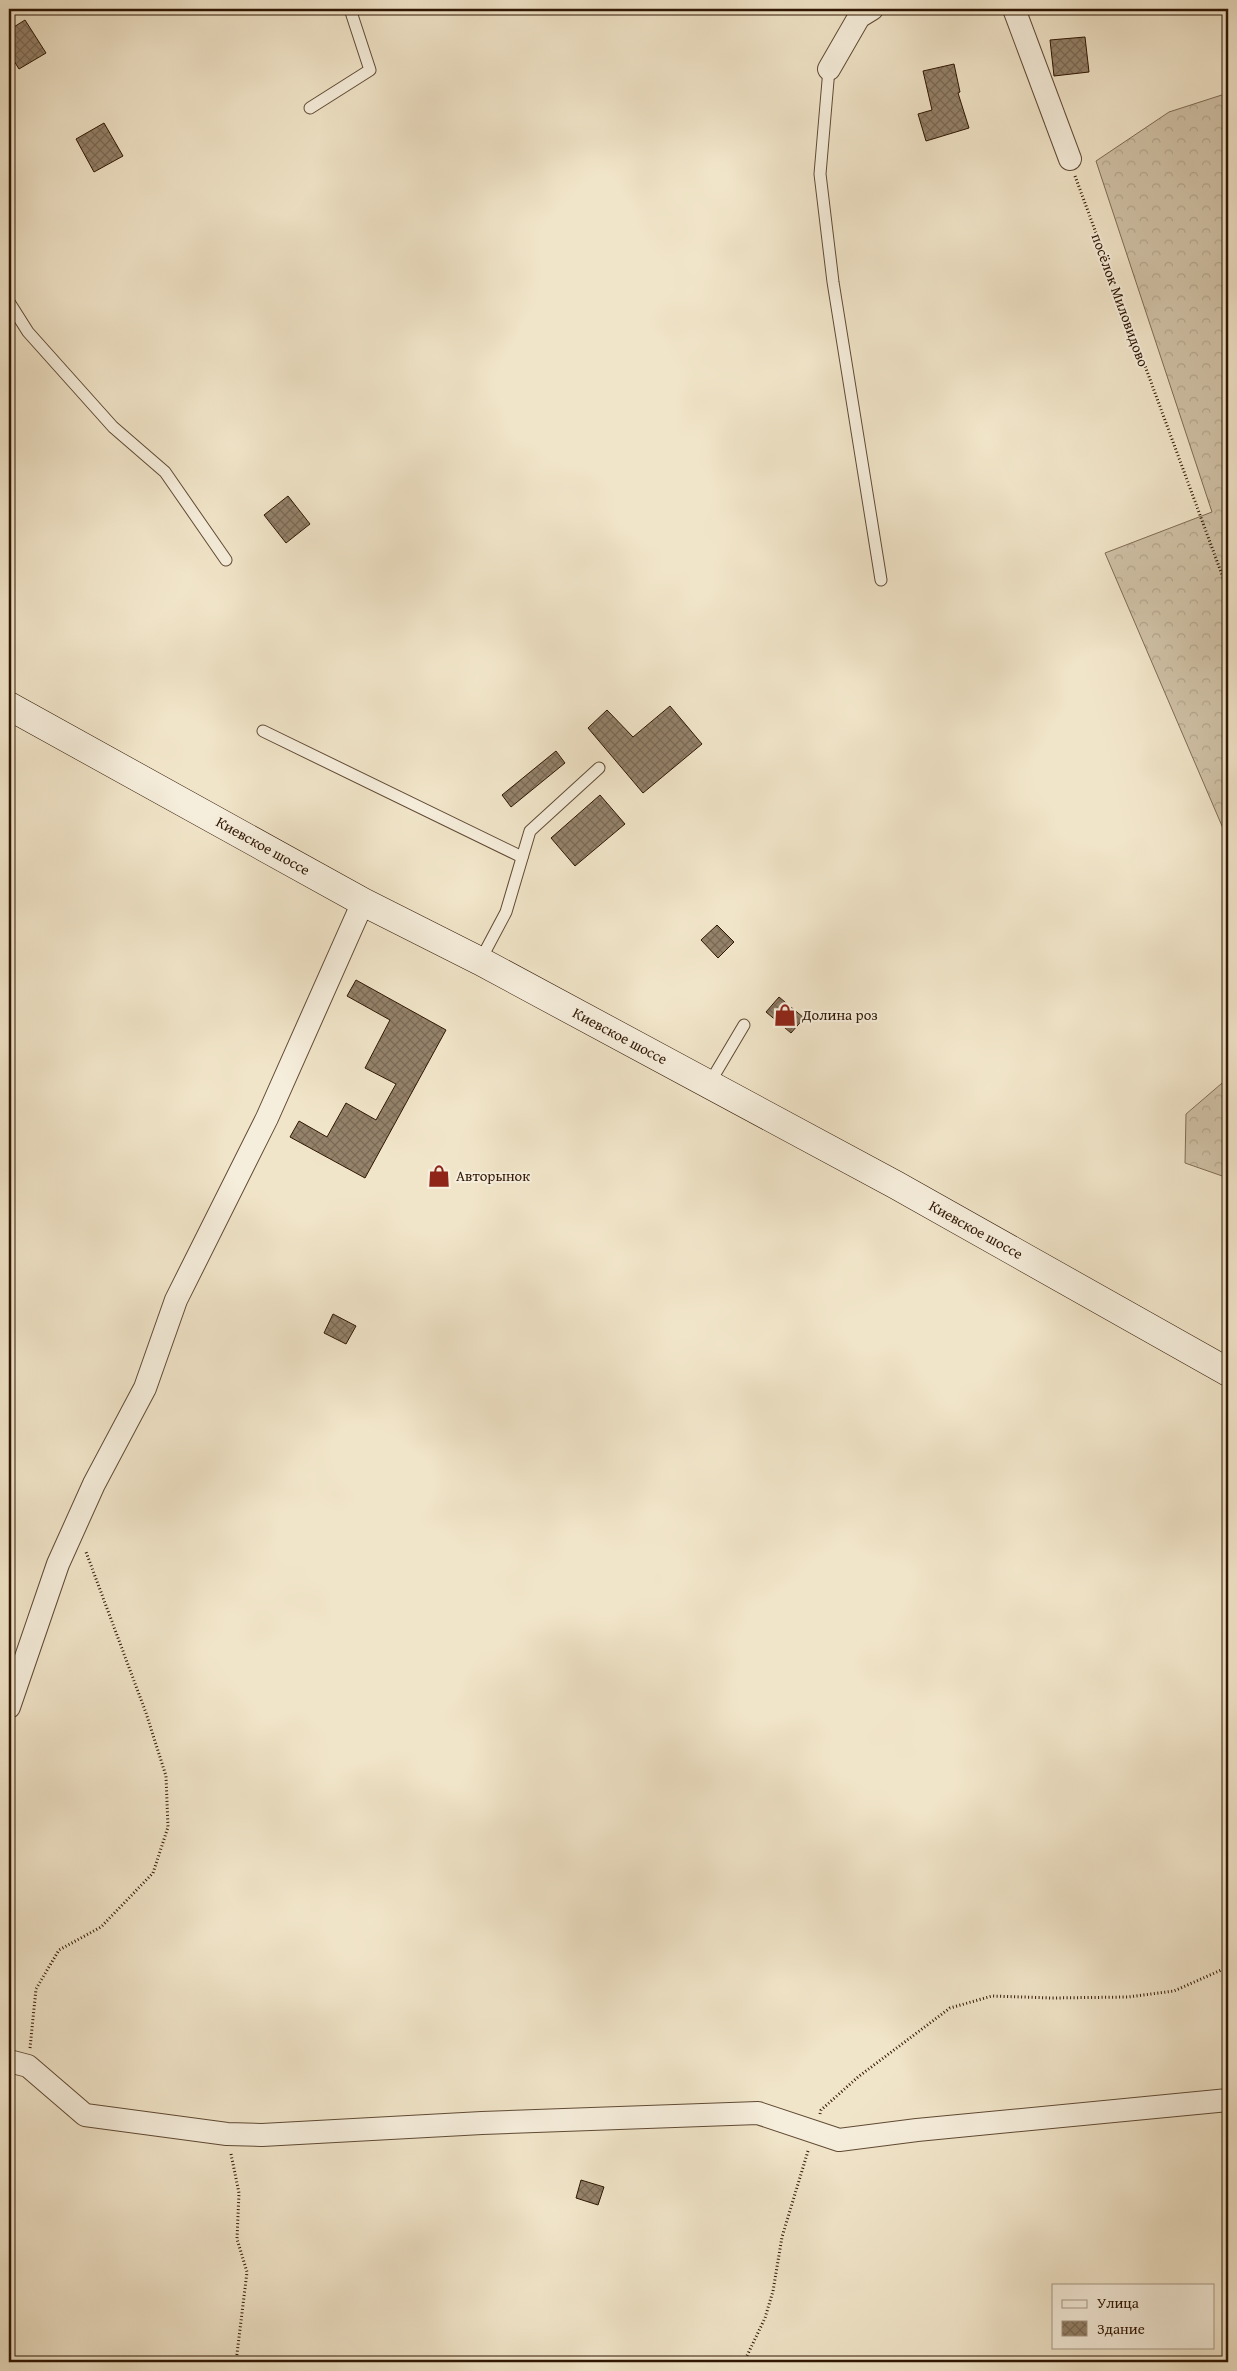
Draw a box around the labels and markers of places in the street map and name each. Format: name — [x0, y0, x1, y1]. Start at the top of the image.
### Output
shop icon: Долина роз — [772, 1002, 798, 1028]
place label: Долина роз — [801, 1004, 878, 1025]
shop icon: Авторынок — [426, 1163, 452, 1189]
place label: Авторынок — [456, 1165, 530, 1186]

